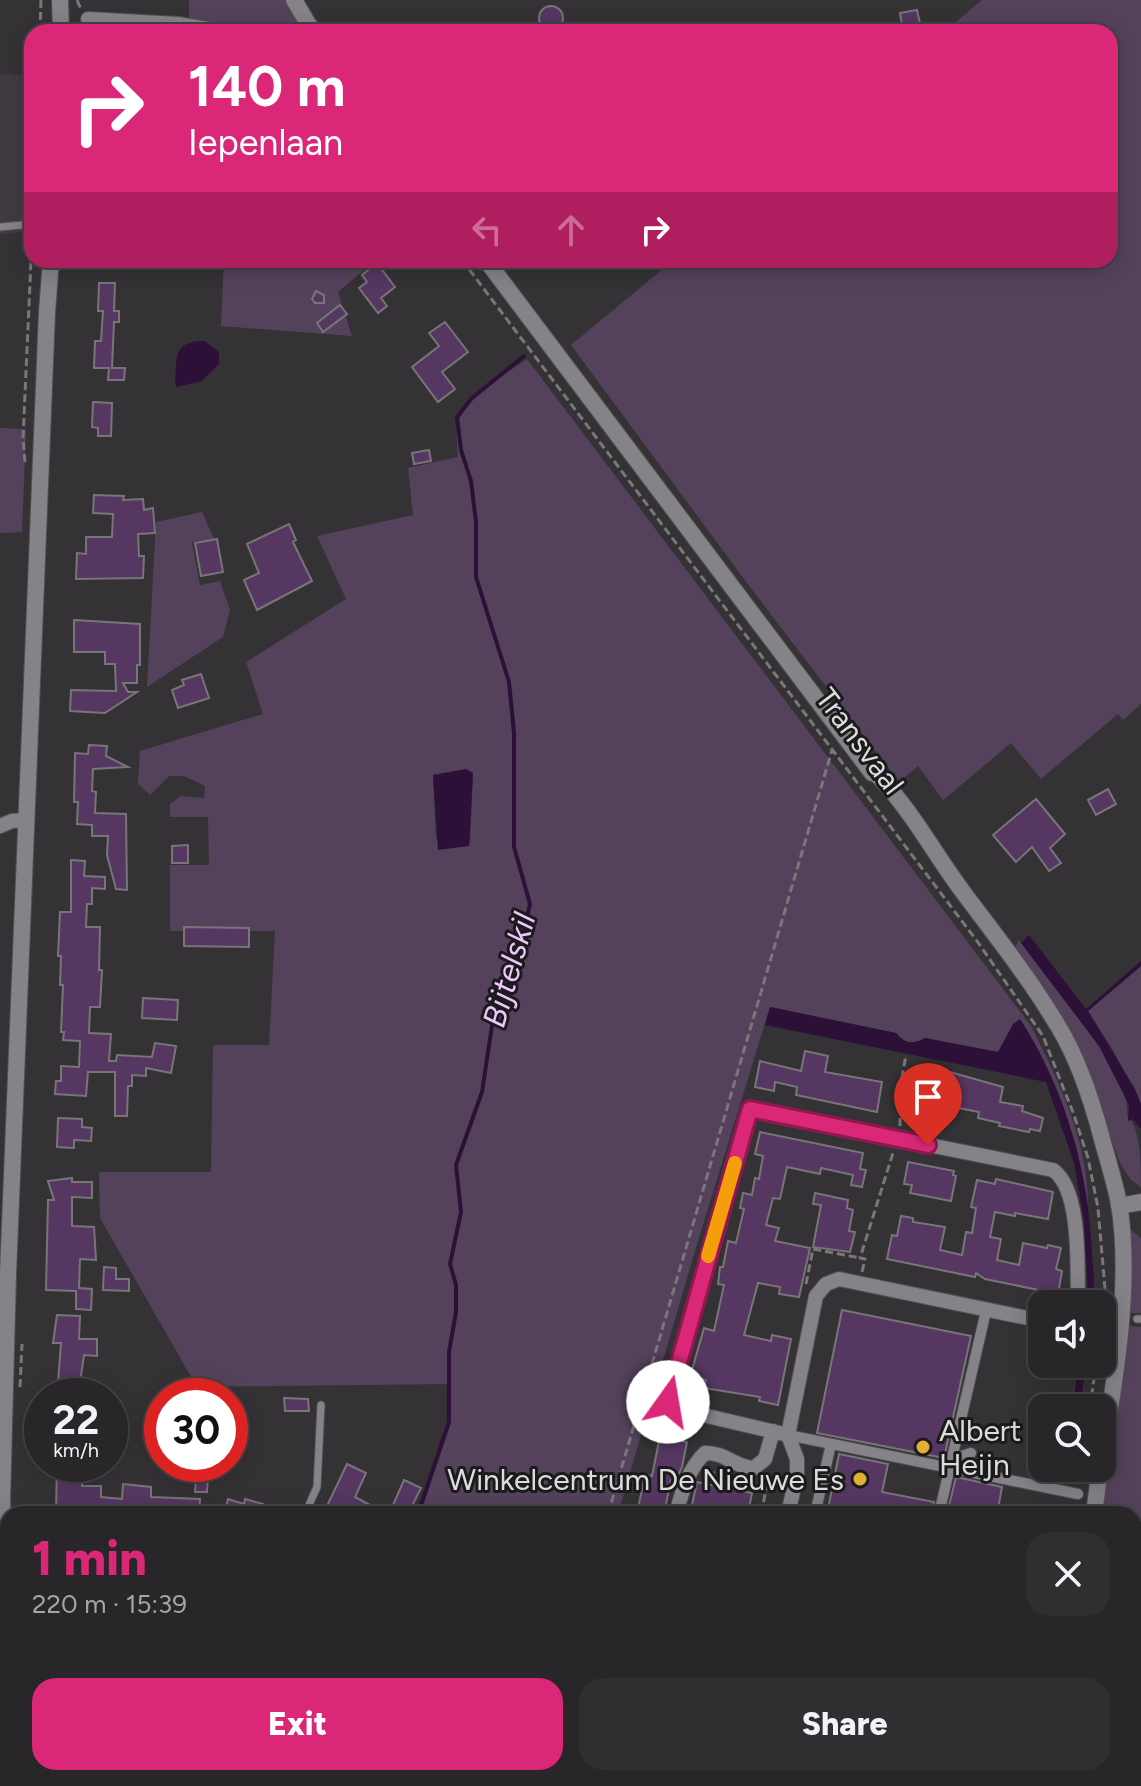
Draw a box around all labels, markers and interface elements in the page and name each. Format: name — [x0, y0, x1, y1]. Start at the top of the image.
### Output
text: 140 m — [188, 53, 346, 120]
icon: right — [56, 56, 160, 160]
text: Iepenlaan — [188, 121, 343, 164]
icon: left — [465, 208, 509, 252]
icon: ahead — [549, 208, 593, 252]
icon: right — [633, 208, 677, 252]
street label: Transvaal — [808, 680, 912, 802]
water label: Bijtelskil — [475, 908, 544, 1032]
pin — [894, 1063, 962, 1145]
icon: arrive — [906, 1075, 950, 1119]
map controls — [1028, 1290, 1116, 1482]
button: sound — [1028, 1290, 1116, 1378]
position arrow — [626, 1360, 710, 1444]
speed limit sign: 30 — [144, 1378, 248, 1482]
button: search — [1028, 1394, 1116, 1482]
text: 22 — [53, 1396, 99, 1444]
place label: Albert Heijn — [939, 1412, 1021, 1483]
text: km/h — [53, 1438, 99, 1462]
marker: Albert Heijn — [914, 1438, 932, 1456]
place label: Winkelcentrum De Nieuwe Es — [447, 1461, 844, 1498]
marker: Winkelcentrum De Nieuwe Es — [851, 1470, 869, 1488]
text: 1 min — [32, 1529, 147, 1587]
button: close — [1026, 1532, 1110, 1616]
text: 220 m · 15:39 — [32, 1588, 187, 1620]
button: Exit — [32, 1678, 563, 1770]
button: Share — [579, 1678, 1110, 1770]

